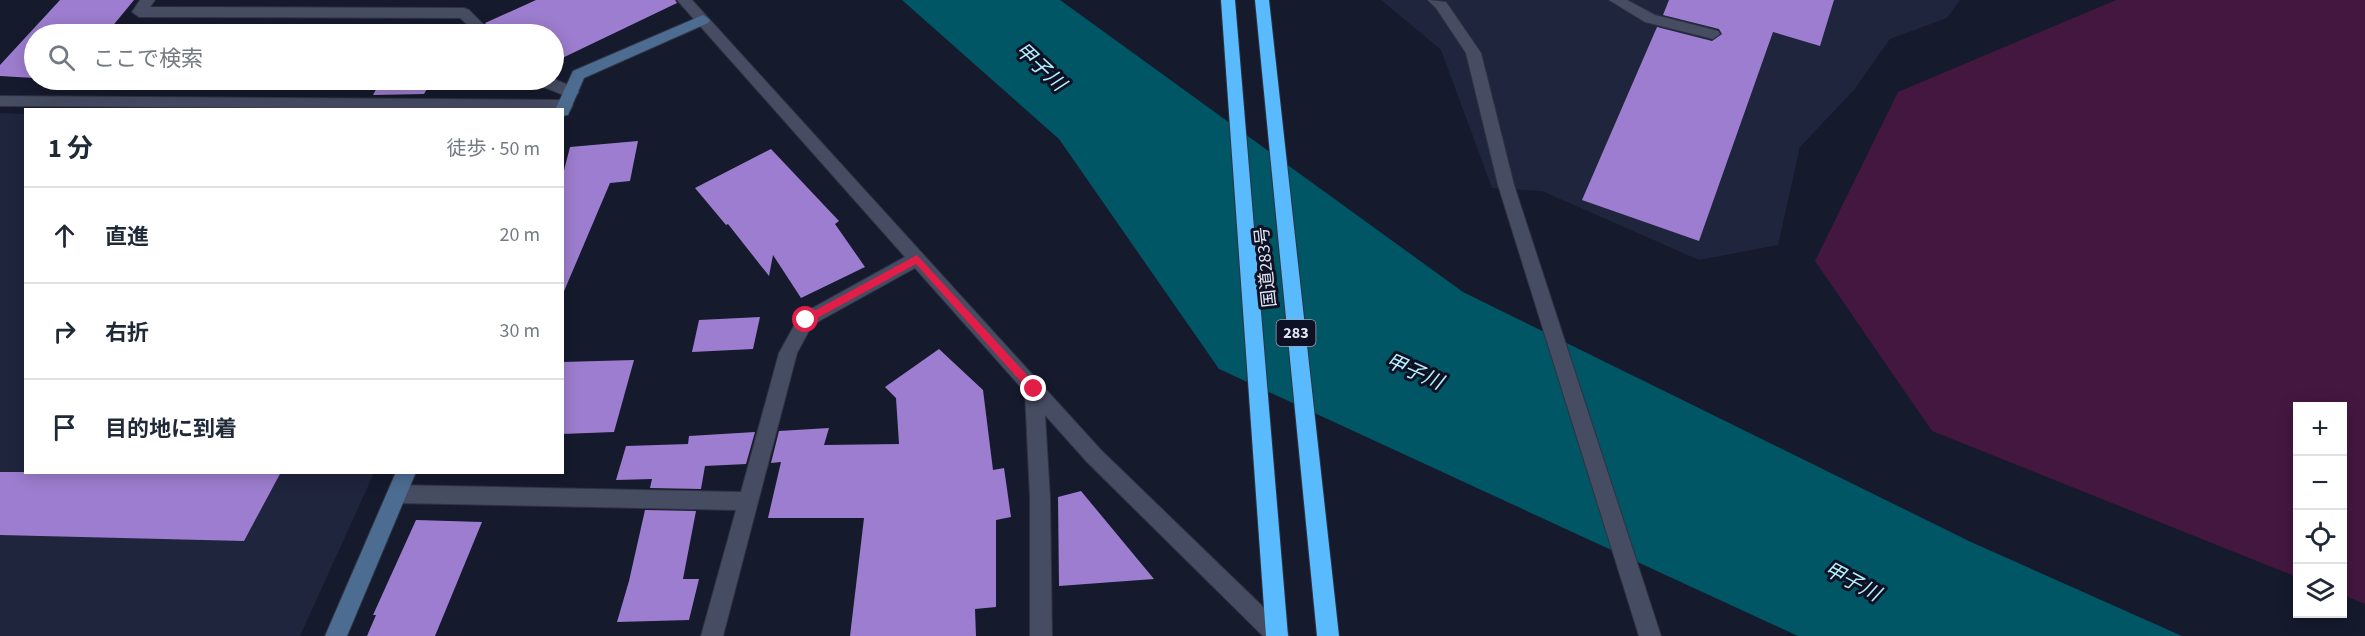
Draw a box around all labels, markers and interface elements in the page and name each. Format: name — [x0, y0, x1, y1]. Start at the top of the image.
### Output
search box — [24, 24, 564, 90]
water label: 甲子川 — [1009, 36, 1073, 99]
icon: search — [45, 41, 78, 74]
text: ここで検索 — [93, 43, 203, 75]
text: 1 分 — [48, 130, 93, 167]
text: 徒歩 · 50 m — [447, 135, 540, 163]
icon: ahead — [48, 219, 81, 252]
text: 直進 — [105, 221, 149, 253]
text: 20 m — [500, 221, 540, 249]
street label: 国道283号 — [1249, 225, 1283, 309]
route start — [792, 306, 818, 332]
icon: right — [48, 315, 81, 348]
text: 右折 — [105, 317, 149, 349]
text: 30 m — [500, 317, 540, 345]
road number: 283 — [1276, 320, 1316, 346]
water label: 甲子川 — [1381, 347, 1449, 398]
route end — [1020, 375, 1046, 401]
map controls — [2293, 402, 2347, 618]
button: + — [2293, 402, 2347, 456]
icon: arrive — [48, 411, 81, 444]
text: 目的地に到着 — [105, 413, 237, 445]
button: − — [2293, 456, 2347, 510]
button: locate — [2293, 510, 2347, 564]
water label: 甲子川 — [1819, 556, 1887, 609]
button: layers — [2293, 564, 2347, 618]

